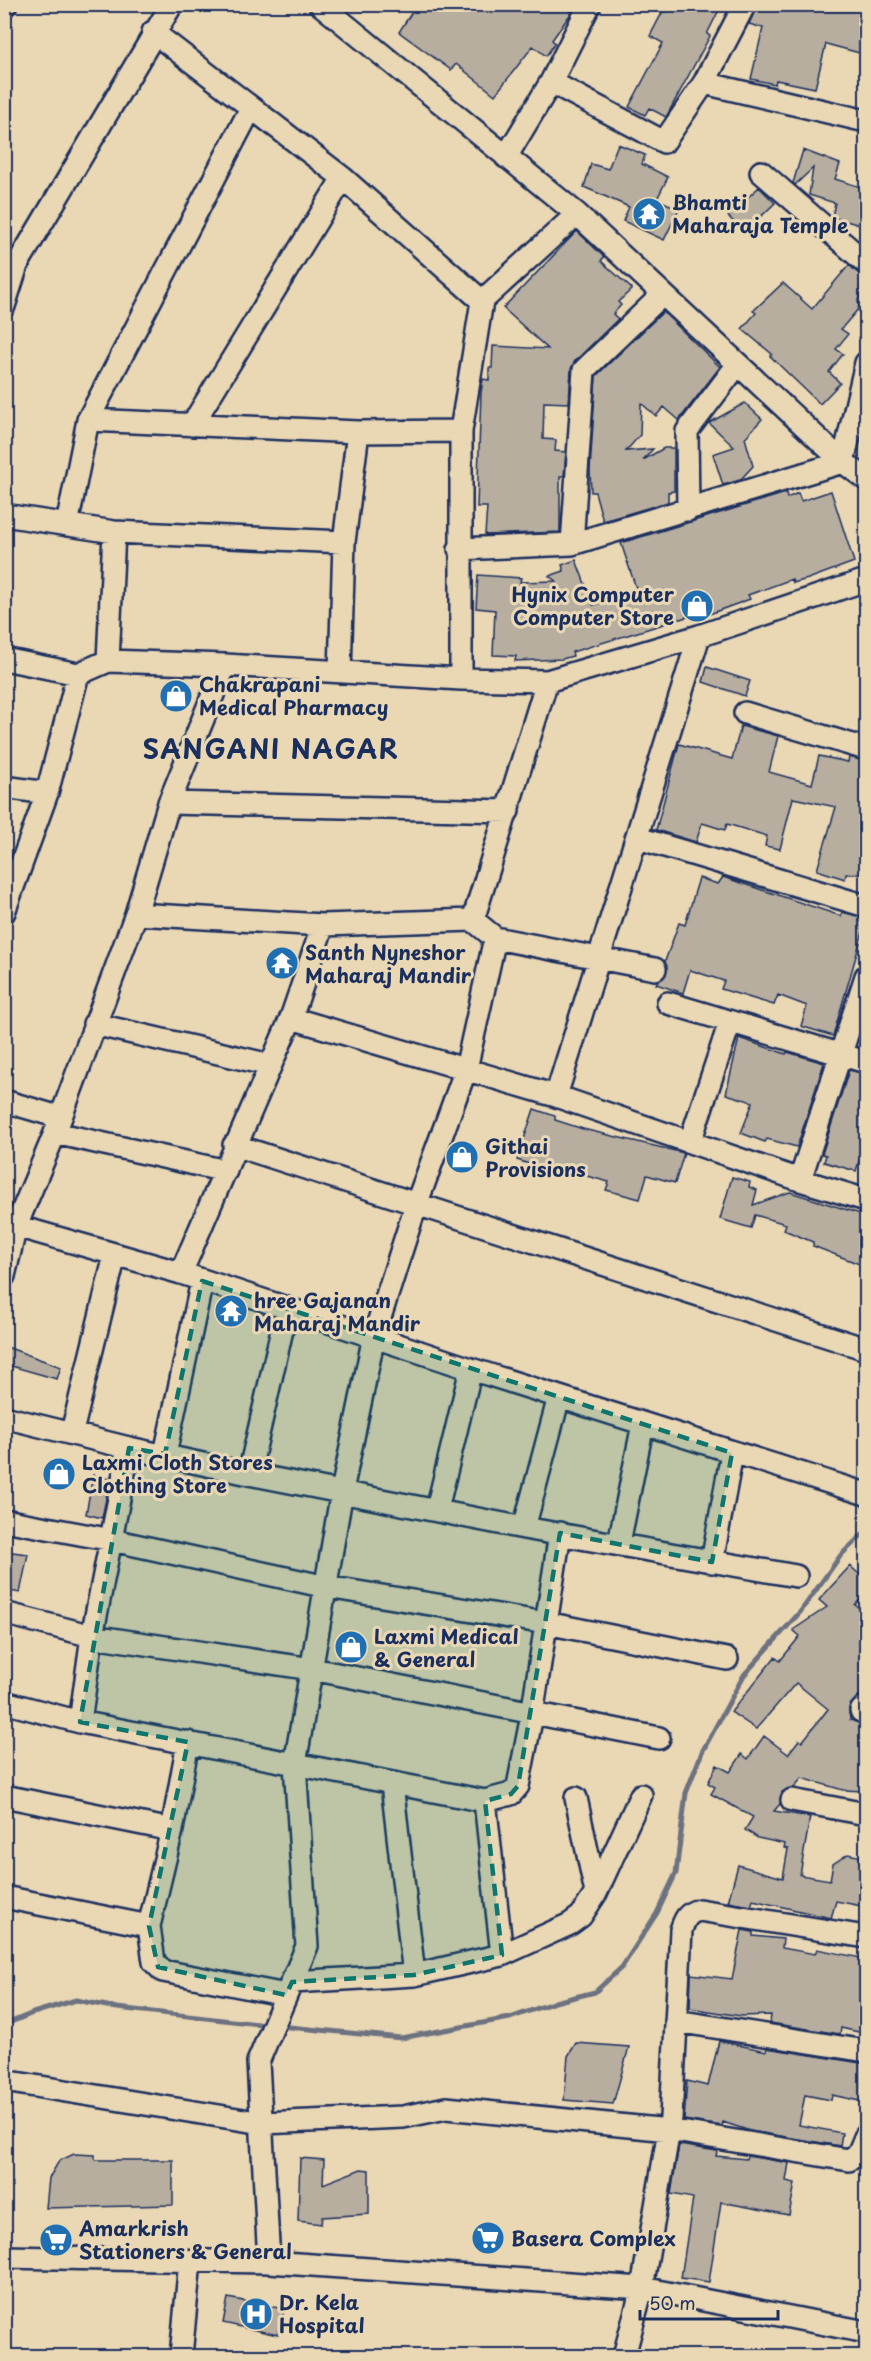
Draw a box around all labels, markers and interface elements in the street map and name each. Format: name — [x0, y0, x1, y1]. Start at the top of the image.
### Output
place label: Bhamti Maharaja Temple — [672, 187, 848, 240]
temple icon: Bhamti Maharaja Temple — [631, 196, 667, 232]
place label: Hynix Computer Computer Store — [511, 579, 675, 632]
shop icon: Hynix Computer Computer Store — [679, 588, 715, 624]
place label: Chakrapani Medical Pharmacy — [199, 669, 388, 722]
shop icon: Chakrapani Medical Pharmacy — [158, 678, 194, 714]
district label: SANGANI NAGAR — [143, 729, 399, 768]
place label: Santh Nyneshor Maharaj Mandir — [305, 937, 472, 990]
temple icon: Santh Nyneshor Maharaj Mandir — [264, 945, 300, 981]
place label: Githai Provisions — [485, 1131, 586, 1184]
shop icon: Githai Provisions — [444, 1139, 480, 1175]
place label: hree Gajanan Maharaj Mandir — [254, 1285, 421, 1338]
temple icon: hree Gajanan Maharaj Mandir — [213, 1293, 249, 1329]
place label: Laxmi Cloth Stores Clothing Store — [82, 1447, 273, 1500]
shop icon: Laxmi Cloth Stores Clothing Store — [41, 1456, 77, 1492]
place label: Laxmi Medical & General — [374, 1621, 519, 1674]
shop icon: Laxmi Medical & General — [333, 1629, 369, 1665]
place label: Amarkrish Stationers & General — [78, 2213, 292, 2266]
supermarket icon: Basera Complex — [470, 2220, 506, 2256]
supermarket icon: Amarkrish Stationers & General — [38, 2222, 74, 2258]
place label: Basera Complex — [511, 2223, 676, 2253]
scale bar — [640, 2283, 778, 2321]
place label: Dr. Kela Hospital — [279, 2287, 365, 2340]
text: 50 m — [649, 2289, 696, 2316]
hospital icon: Dr. Kela Hospital — [238, 2296, 274, 2332]

